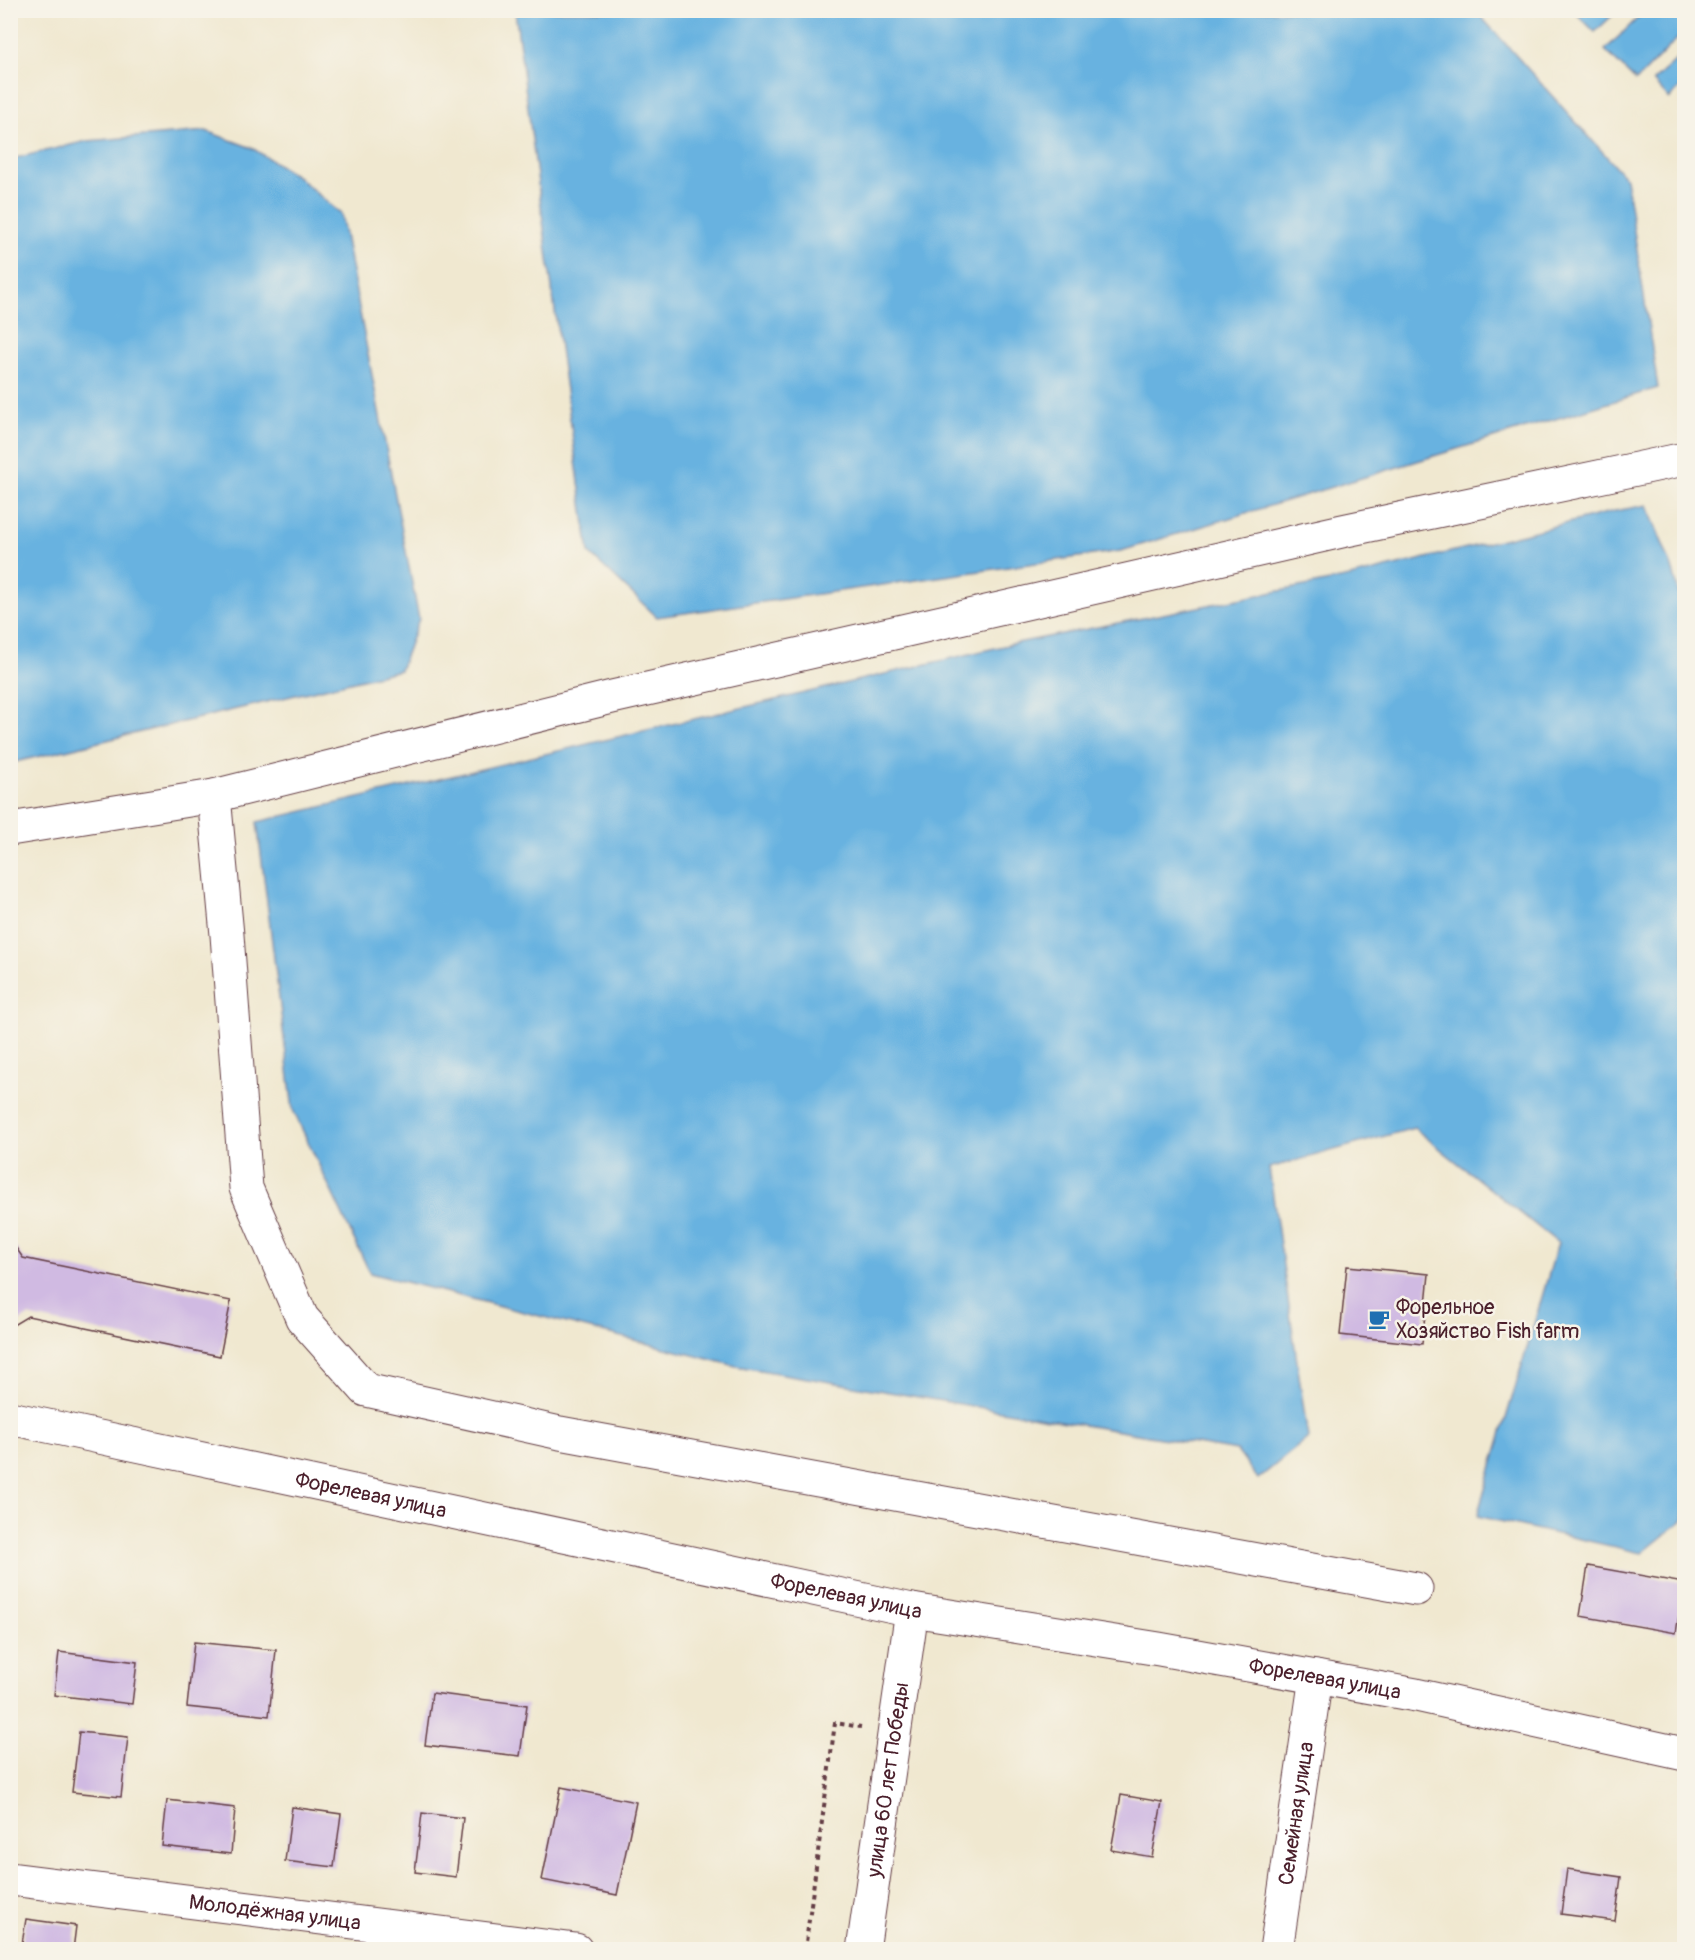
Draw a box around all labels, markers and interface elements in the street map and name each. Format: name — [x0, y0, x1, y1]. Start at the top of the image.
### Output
place label: Форельное Хозяйство Fish farm — [1396, 1294, 1579, 1345]
cafe icon: Форельное Хозяйство Fish farm — [1367, 1307, 1391, 1331]
street label: Форелевая улица — [293, 1466, 449, 1524]
street label: Форелевая улица — [768, 1567, 924, 1625]
street label: Форелевая улица — [1247, 1652, 1403, 1706]
street label: улица 60 лет Победы — [860, 1680, 915, 1880]
street label: Семейная улица — [1272, 1740, 1320, 1887]
street label: Молодёжная улица — [187, 1888, 363, 1936]

